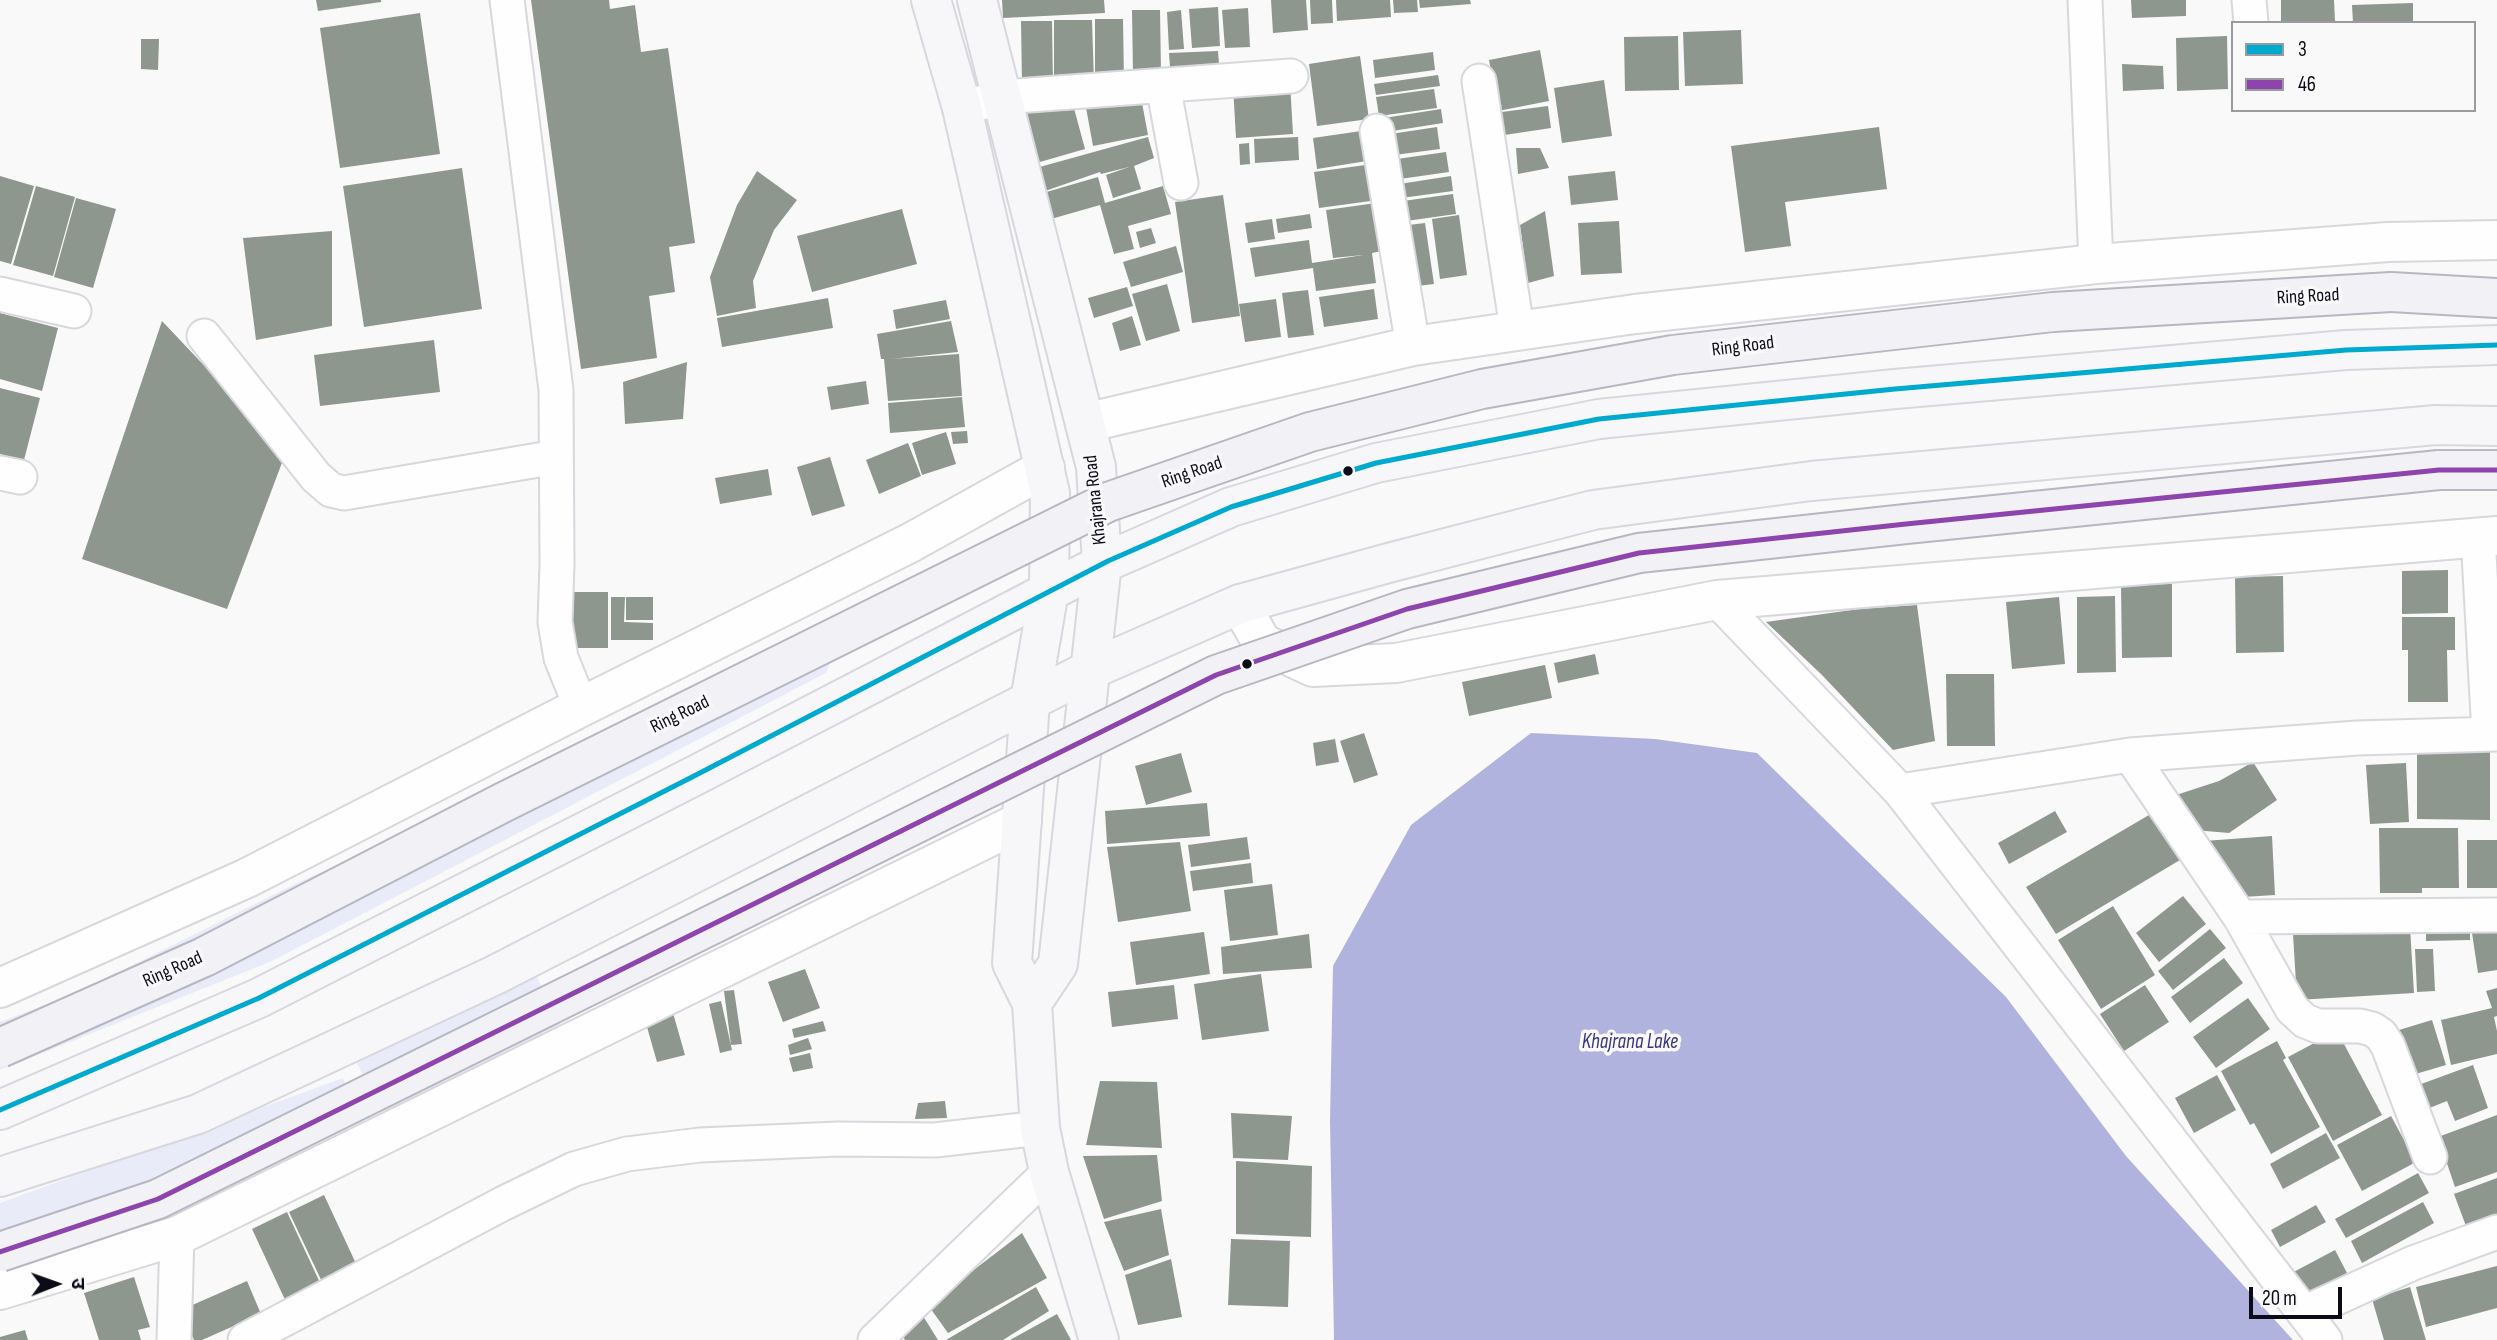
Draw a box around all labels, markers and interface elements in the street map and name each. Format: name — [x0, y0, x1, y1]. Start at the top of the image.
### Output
legend — [2231, 21, 2476, 112]
text: 3 — [2298, 37, 2307, 62]
text: 46 — [2298, 72, 2316, 97]
street label: Ring Road — [2276, 284, 2340, 310]
street label: Ring Road — [1710, 332, 1776, 362]
street label: Ring Road — [1159, 452, 1225, 494]
street label: Khajrana Road — [1080, 454, 1112, 546]
unlabelled marker — [1341, 464, 1355, 478]
unlabelled marker — [1240, 657, 1254, 671]
street label: Ring Road — [647, 691, 713, 739]
street label: Ring Road — [140, 947, 206, 993]
water label: Khajrana Lake — [1582, 1030, 1678, 1056]
north arrow — [21, 1249, 91, 1319]
scale bar — [2252, 1274, 2345, 1318]
text: उ — [66, 1278, 89, 1289]
text: 20 m — [2262, 1286, 2297, 1311]

